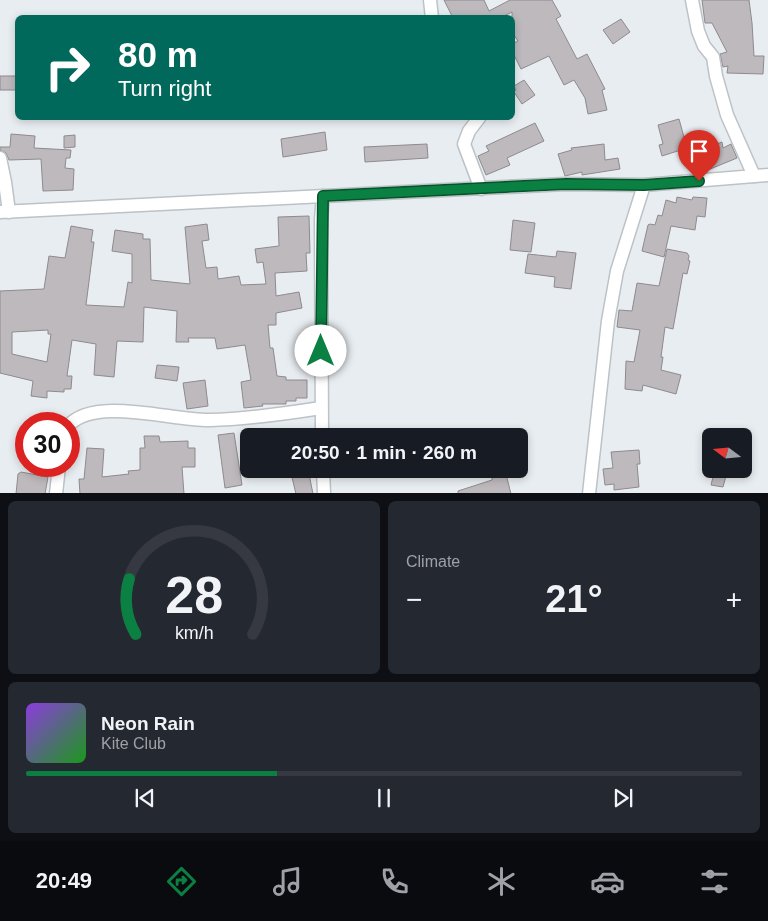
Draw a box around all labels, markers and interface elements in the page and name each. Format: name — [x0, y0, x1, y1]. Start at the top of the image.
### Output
icon: right — [35, 35, 100, 100]
text: 80 m — [118, 35, 198, 74]
text: Turn right — [118, 76, 211, 101]
pin — [678, 130, 720, 181]
icon: arrive — [685, 137, 713, 165]
position arrow — [294, 324, 346, 376]
speed limit sign: 30 — [15, 412, 80, 477]
north arrow — [702, 428, 752, 478]
map controls — [702, 428, 752, 478]
text: 20:50 · 1 min · 260 m — [291, 442, 477, 463]
text: Climate — [406, 553, 460, 570]
text: 28 — [165, 566, 223, 624]
text: 21° — [545, 578, 603, 620]
text: − — [406, 584, 422, 615]
text: + — [726, 584, 742, 615]
text: km/h — [175, 623, 213, 643]
text: Neon Rain — [101, 713, 195, 734]
text: Kite Club — [101, 735, 166, 752]
icon: previous — [131, 784, 159, 812]
icon: pause — [370, 784, 398, 812]
icon: next — [609, 784, 637, 812]
icon: directions — [164, 864, 199, 899]
icon: music — [270, 864, 305, 899]
icon: phone — [377, 864, 412, 899]
icon: climate — [484, 864, 519, 899]
icon: car — [590, 864, 625, 899]
icon: filters — [697, 864, 732, 899]
text: 20:49 — [36, 868, 92, 893]

